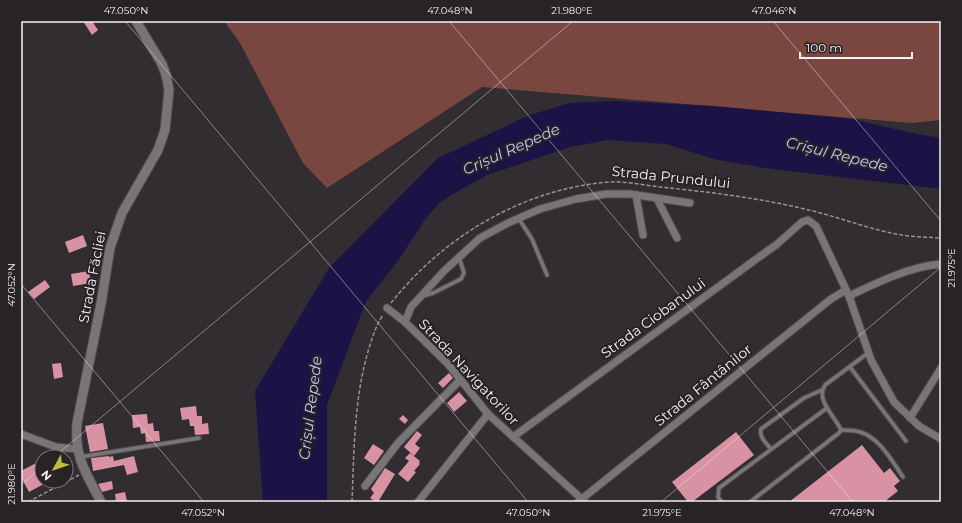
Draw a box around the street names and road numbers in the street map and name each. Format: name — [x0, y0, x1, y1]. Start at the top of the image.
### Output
street label: Strada Prundului — [611, 162, 731, 192]
street label: Strada Făcliei — [74, 229, 110, 325]
street label: Strada Ciobanului — [597, 274, 709, 362]
street label: Strada Navigatorilor — [415, 315, 523, 429]
street label: Strada Fântânilor — [651, 340, 756, 430]

